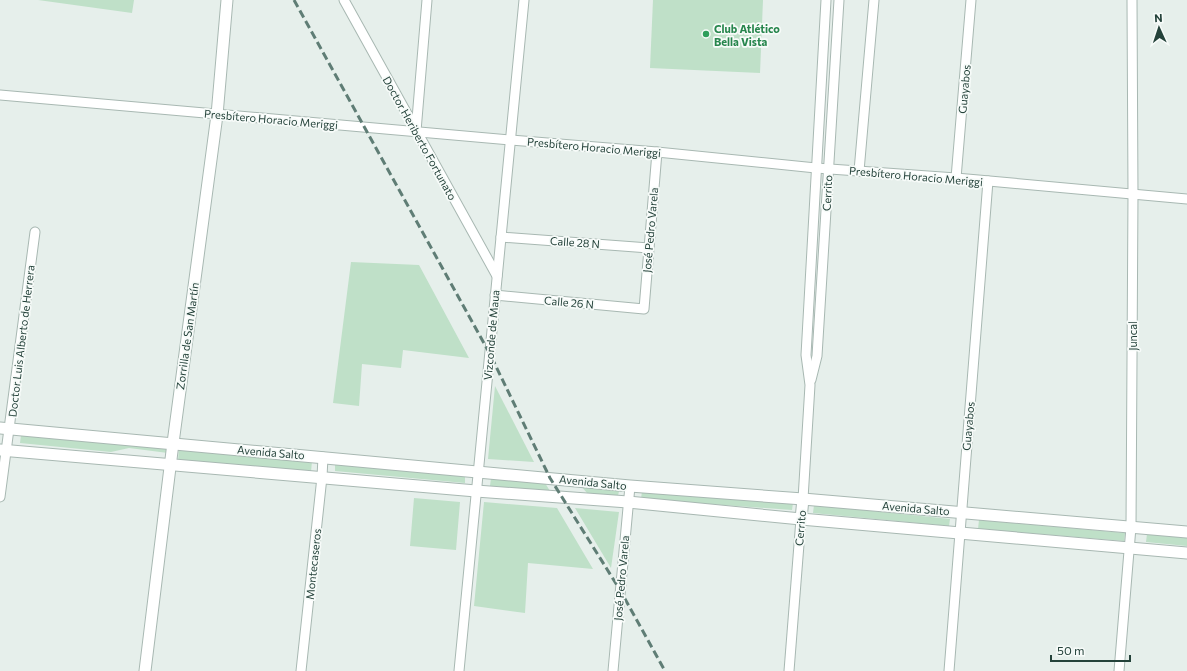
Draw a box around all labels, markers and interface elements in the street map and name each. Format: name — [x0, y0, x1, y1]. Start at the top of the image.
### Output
north arrow — [1139, 8, 1179, 48]
text: N — [1154, 11, 1163, 24]
place label: Club Atlético Bella Vista — [714, 22, 780, 48]
marker: Club Atlético Bella Vista — [701, 29, 711, 39]
street label: Guayabos — [955, 64, 973, 114]
street label: Doctor Heriberto Fortunato — [381, 74, 460, 203]
street label: Presbítero Horacio Meriggi — [203, 107, 339, 131]
street label: Presbítero Horacio Meriggi — [526, 135, 662, 159]
street label: Presbítero Horacio Meriggi — [848, 164, 984, 188]
street label: Cerrito — [820, 174, 834, 211]
street label: José Pedro Varela — [640, 187, 661, 273]
street label: Calle 28 N — [550, 234, 600, 250]
street label: Doctor Luis Alberto de Herrera — [5, 264, 37, 418]
street label: Zorrilla de San Martín — [173, 282, 201, 390]
street label: Vizconde de Maua — [481, 289, 501, 381]
street label: Calle 26 N — [544, 293, 594, 311]
street label: Juncal — [1126, 321, 1140, 351]
street label: Guayabos — [959, 401, 977, 451]
street label: Avenida Salto — [237, 443, 306, 461]
street label: Avenida Salto — [559, 472, 628, 492]
street label: Avenida Salto — [882, 499, 951, 517]
street label: Cerrito — [792, 509, 808, 546]
street label: Montecaseros — [303, 528, 323, 600]
street label: José Pedro Varela — [611, 535, 632, 621]
scale bar — [1051, 637, 1130, 663]
text: 50 m — [1057, 643, 1085, 657]

